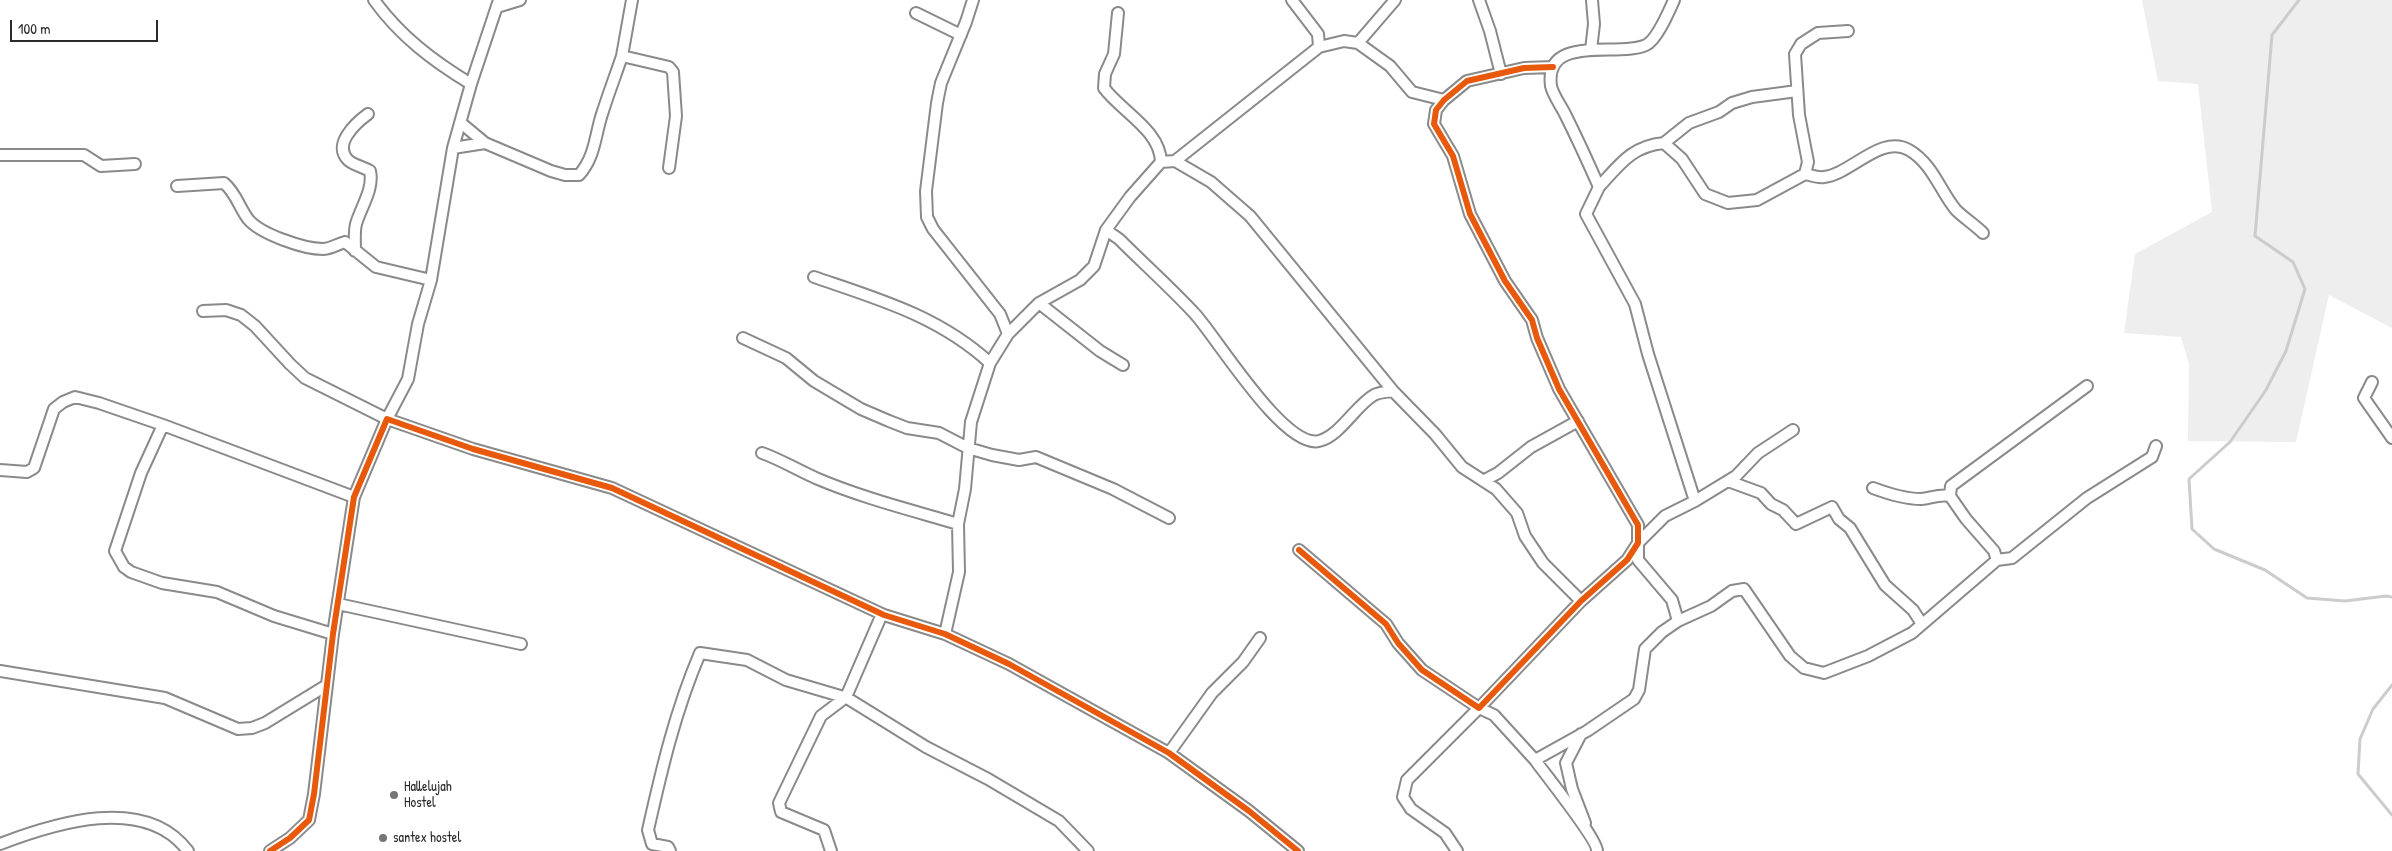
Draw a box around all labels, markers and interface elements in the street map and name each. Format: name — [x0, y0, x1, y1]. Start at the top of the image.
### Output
scale bar — [12, 10, 160, 42]
text: 100 m — [18, 18, 51, 39]
place label: Hallelujah Hostel — [404, 779, 452, 812]
marker: Hallelujah Hostel — [388, 789, 400, 801]
place label: santex hostel — [393, 830, 461, 846]
marker: santex hostel — [377, 832, 389, 844]

